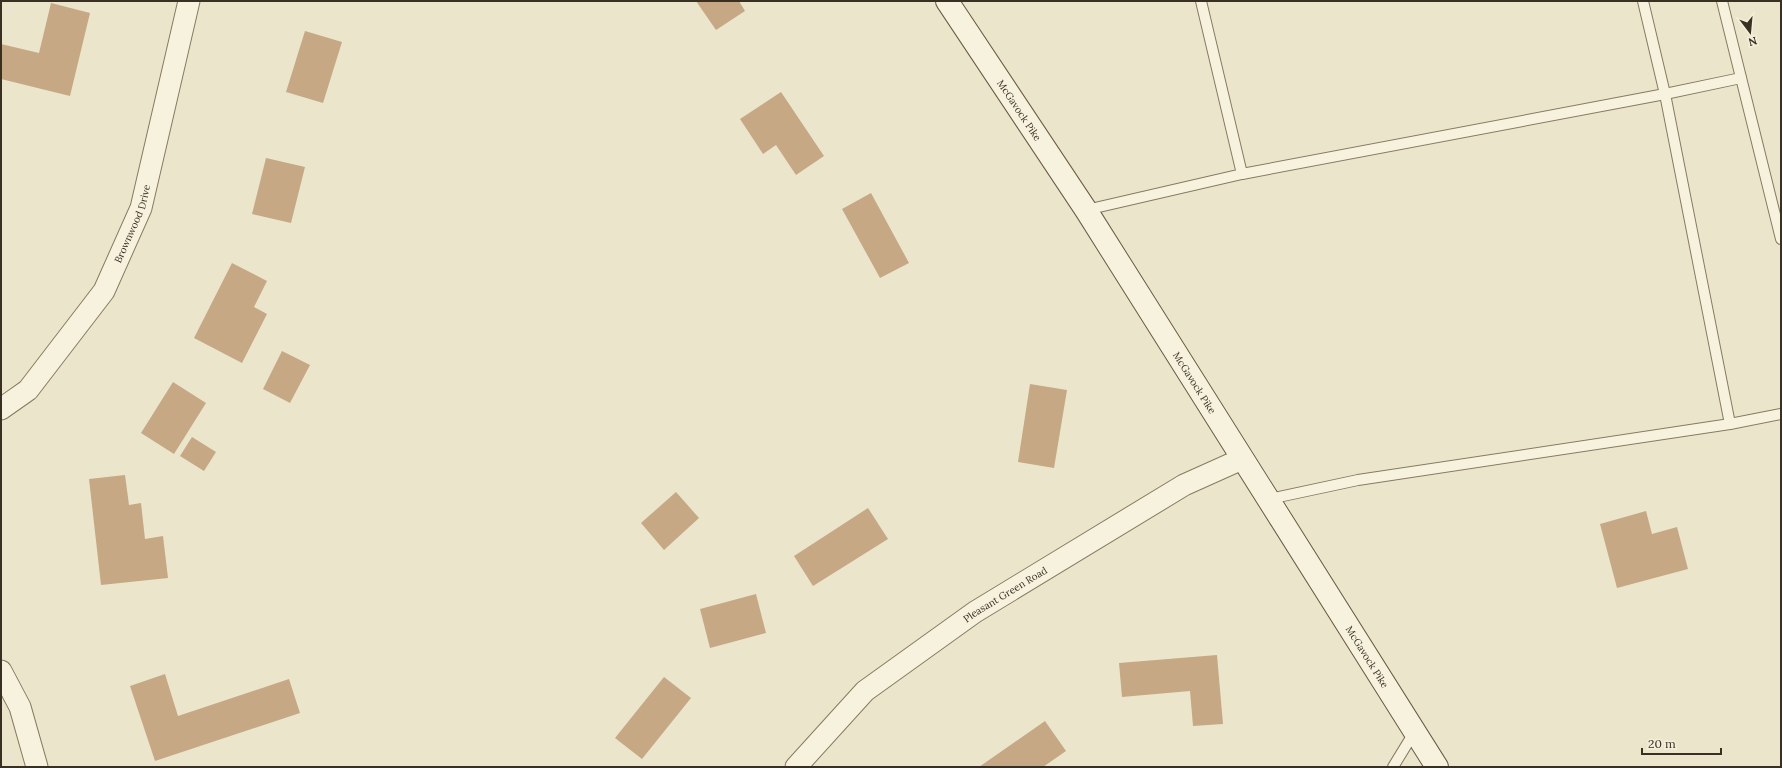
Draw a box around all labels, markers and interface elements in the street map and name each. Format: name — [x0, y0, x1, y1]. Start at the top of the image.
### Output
north arrow — [1730, 12, 1770, 52]
text: N — [1746, 34, 1759, 50]
street label: McGavock Pike — [994, 77, 1044, 144]
street label: Brownwood Drive — [111, 183, 153, 265]
street label: McGavock Pike — [1170, 349, 1219, 417]
street label: Pleasant Green Road — [961, 564, 1050, 625]
street label: McGavock Pike — [1343, 624, 1392, 691]
scale bar — [1642, 730, 1721, 756]
text: 20 m — [1648, 736, 1676, 751]

